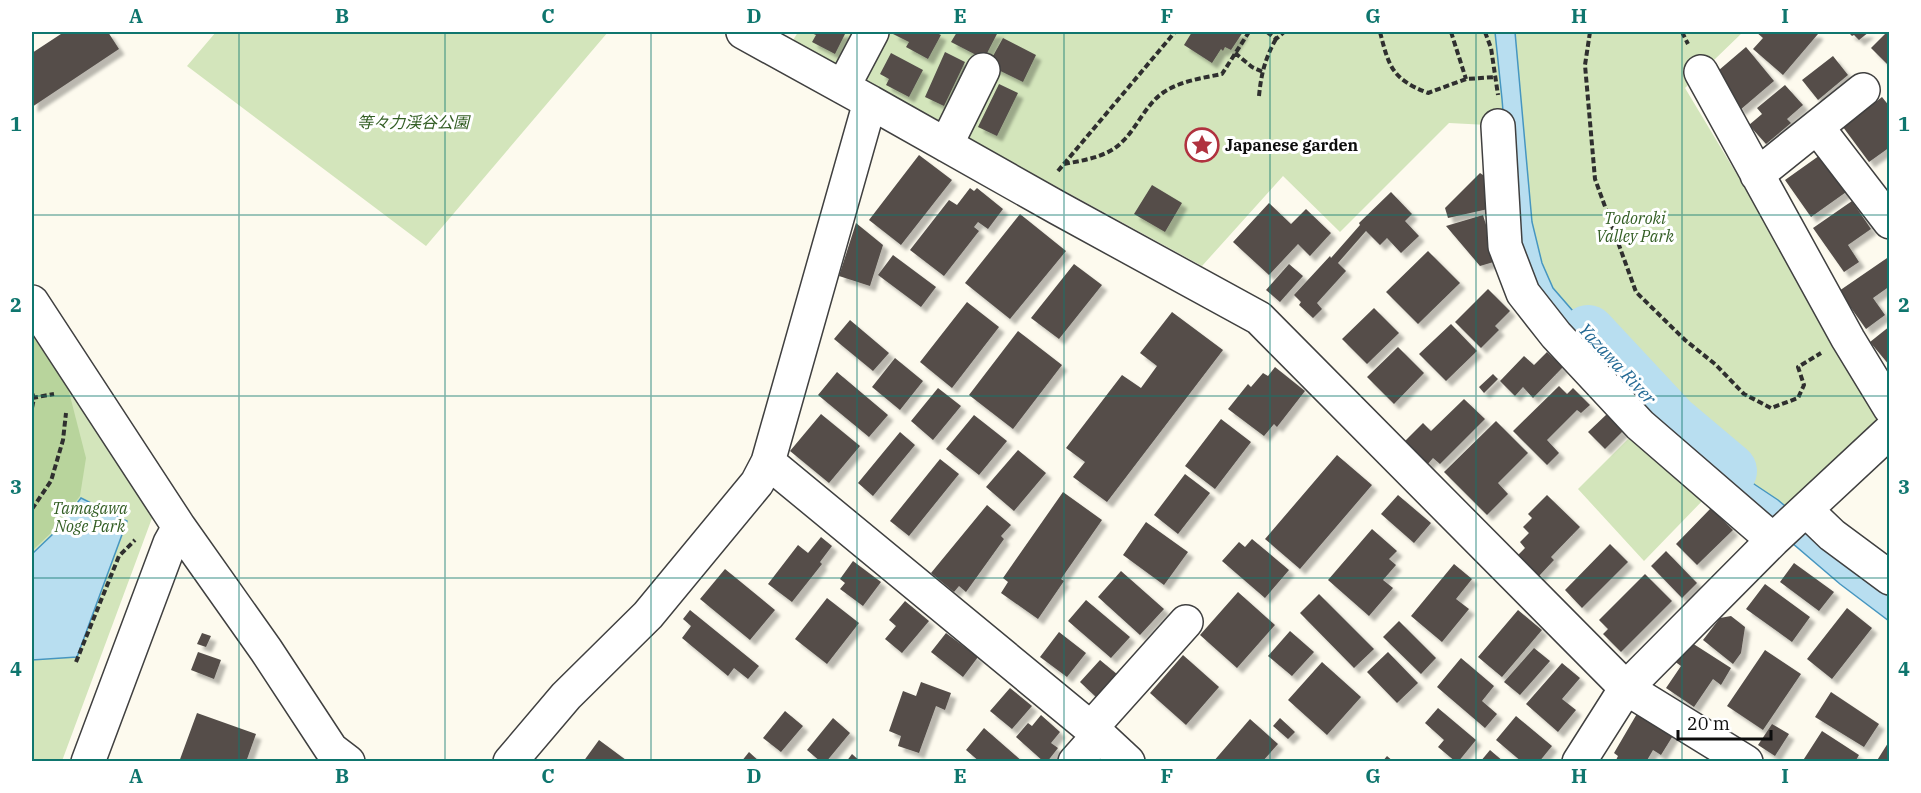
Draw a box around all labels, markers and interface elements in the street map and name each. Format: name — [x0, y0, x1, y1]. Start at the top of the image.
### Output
text: A — [129, 2, 143, 29]
text: B — [335, 2, 349, 29]
text: C — [541, 2, 555, 29]
text: D — [746, 2, 762, 29]
text: E — [953, 2, 967, 29]
text: F — [1161, 2, 1173, 29]
text: G — [1365, 2, 1381, 29]
text: H — [1571, 2, 1587, 29]
text: I — [1781, 2, 1789, 29]
text: 1 — [10, 110, 22, 137]
text: 1 — [1898, 110, 1910, 137]
park label: 等々力渓谷公園 — [357, 112, 471, 132]
place icon: Japanese garden — [1184, 127, 1220, 163]
place label: Japanese garden — [1225, 135, 1359, 155]
park label: Todoroki Valley Park — [1596, 208, 1674, 246]
text: 2 — [10, 291, 22, 318]
text: 2 — [1898, 291, 1910, 318]
water label: Yazawa River — [1574, 318, 1662, 410]
text: 3 — [10, 473, 22, 500]
text: 3 — [1898, 473, 1910, 500]
park label: Tamagawa Noge Park — [52, 498, 128, 536]
text: 4 — [10, 655, 22, 682]
text: 4 — [1898, 655, 1910, 682]
scale bar — [1678, 703, 1771, 741]
text: 20 m — [1687, 712, 1730, 735]
text: A — [129, 762, 143, 789]
text: B — [335, 762, 349, 789]
text: C — [541, 762, 555, 789]
text: D — [746, 762, 762, 789]
text: E — [953, 762, 967, 789]
text: F — [1161, 762, 1173, 789]
text: G — [1365, 762, 1381, 789]
text: H — [1571, 762, 1587, 789]
text: I — [1781, 762, 1789, 789]

